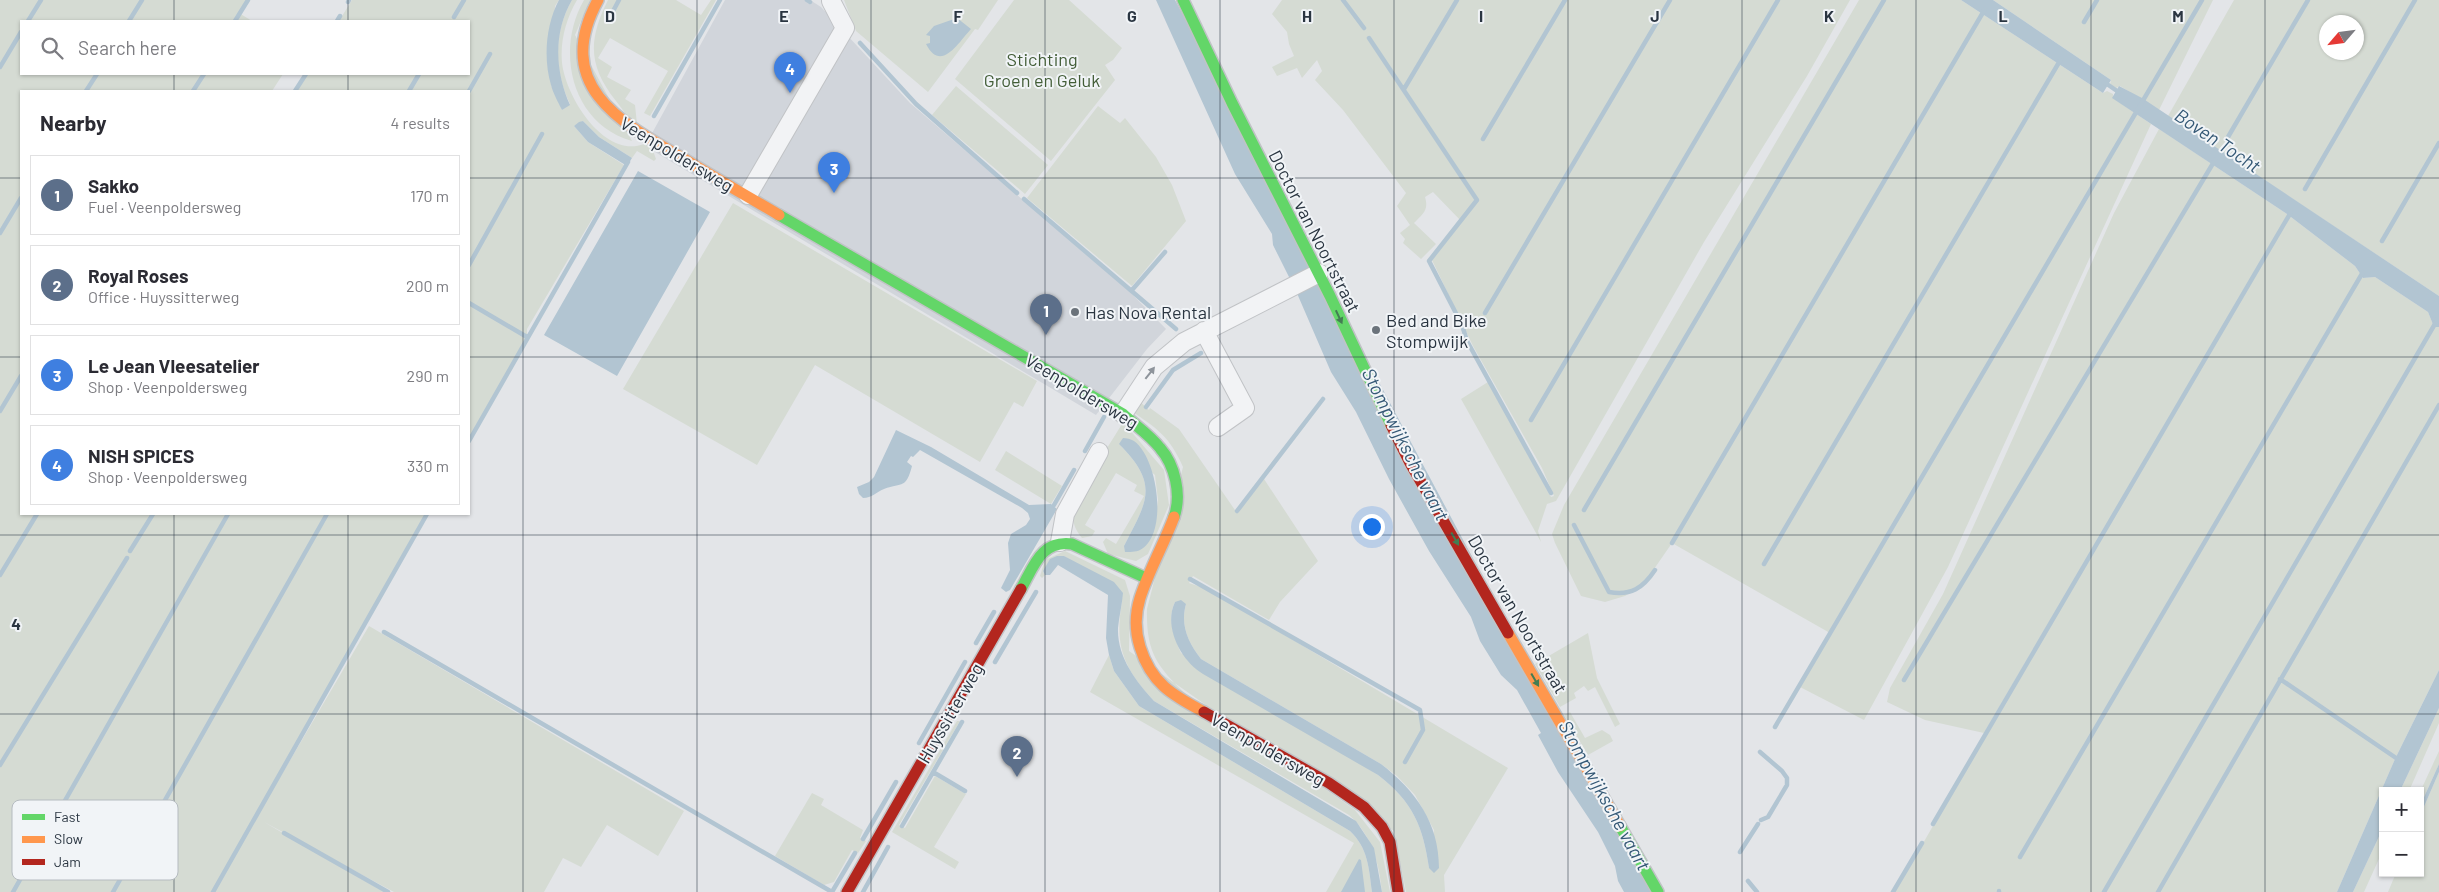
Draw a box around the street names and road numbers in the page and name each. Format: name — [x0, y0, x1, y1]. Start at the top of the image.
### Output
street label: Veenpoldersweg — [616, 112, 738, 196]
street label: Doctor van Noortstraat — [1265, 146, 1365, 316]
street label: Veenpoldersweg — [1021, 349, 1143, 433]
street label: Doctor van Noortstraat — [1464, 531, 1572, 697]
street label: Huyssitterweg — [912, 659, 988, 767]
street label: Veenpoldersweg — [1207, 707, 1329, 791]

